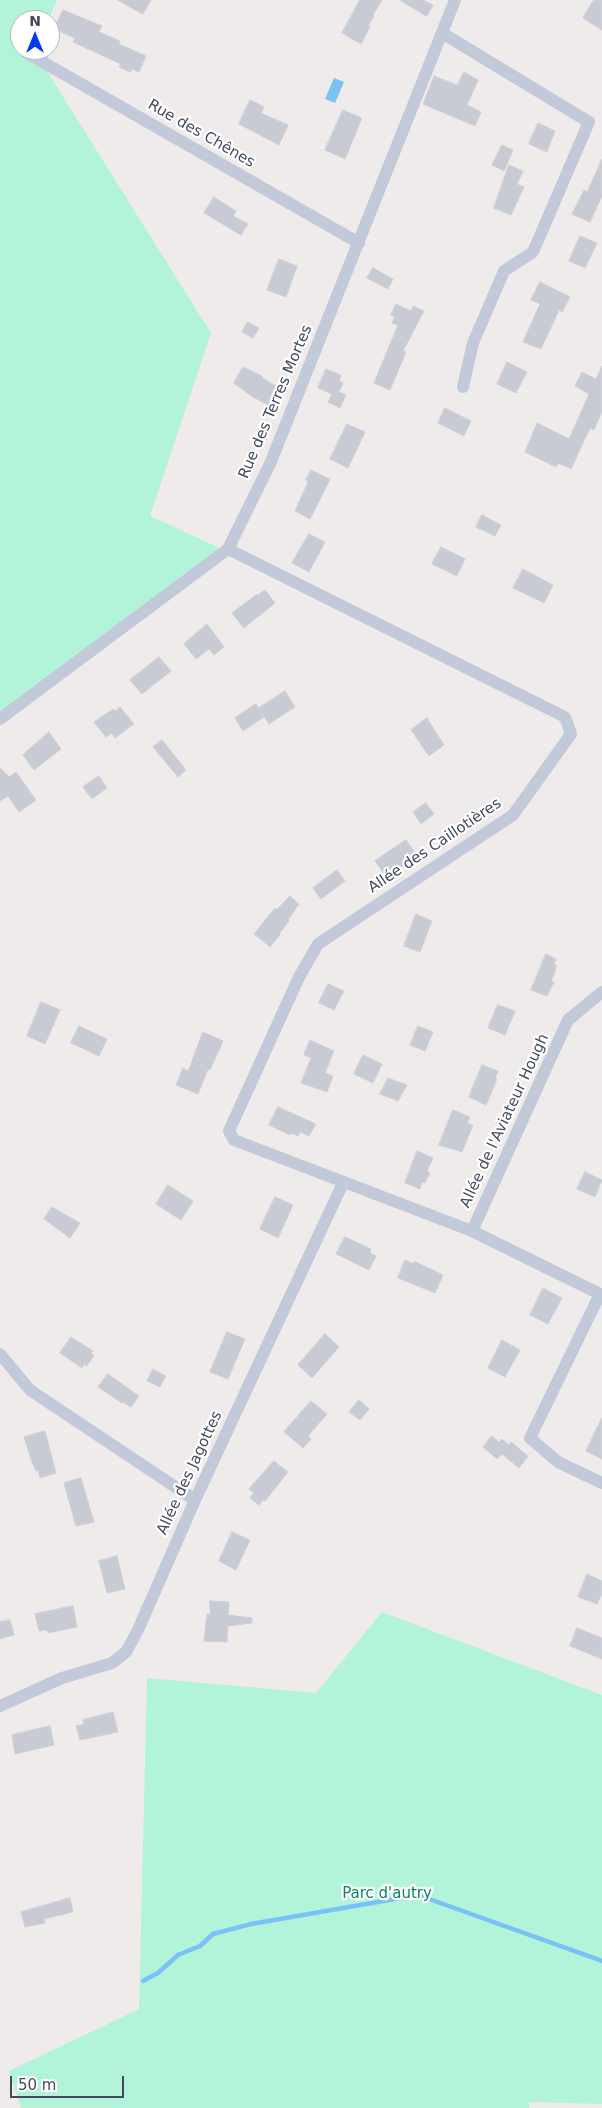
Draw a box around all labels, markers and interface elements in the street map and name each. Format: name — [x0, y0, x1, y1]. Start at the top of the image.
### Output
north arrow — [10, 10, 60, 60]
text: N — [29, 13, 41, 29]
street label: Rue des Chênes — [144, 96, 258, 172]
street label: Rue des Terres Mortes — [235, 322, 317, 482]
street label: Allée des Caillotières — [365, 795, 505, 897]
street label: Allée de l'Aviateur Hough — [457, 1031, 553, 1211]
street label: Allée des Jagottes — [153, 1408, 227, 1538]
park label: Parc d'autry — [342, 1885, 432, 1903]
scale bar — [12, 2066, 126, 2098]
text: 50 m — [18, 2076, 56, 2094]

